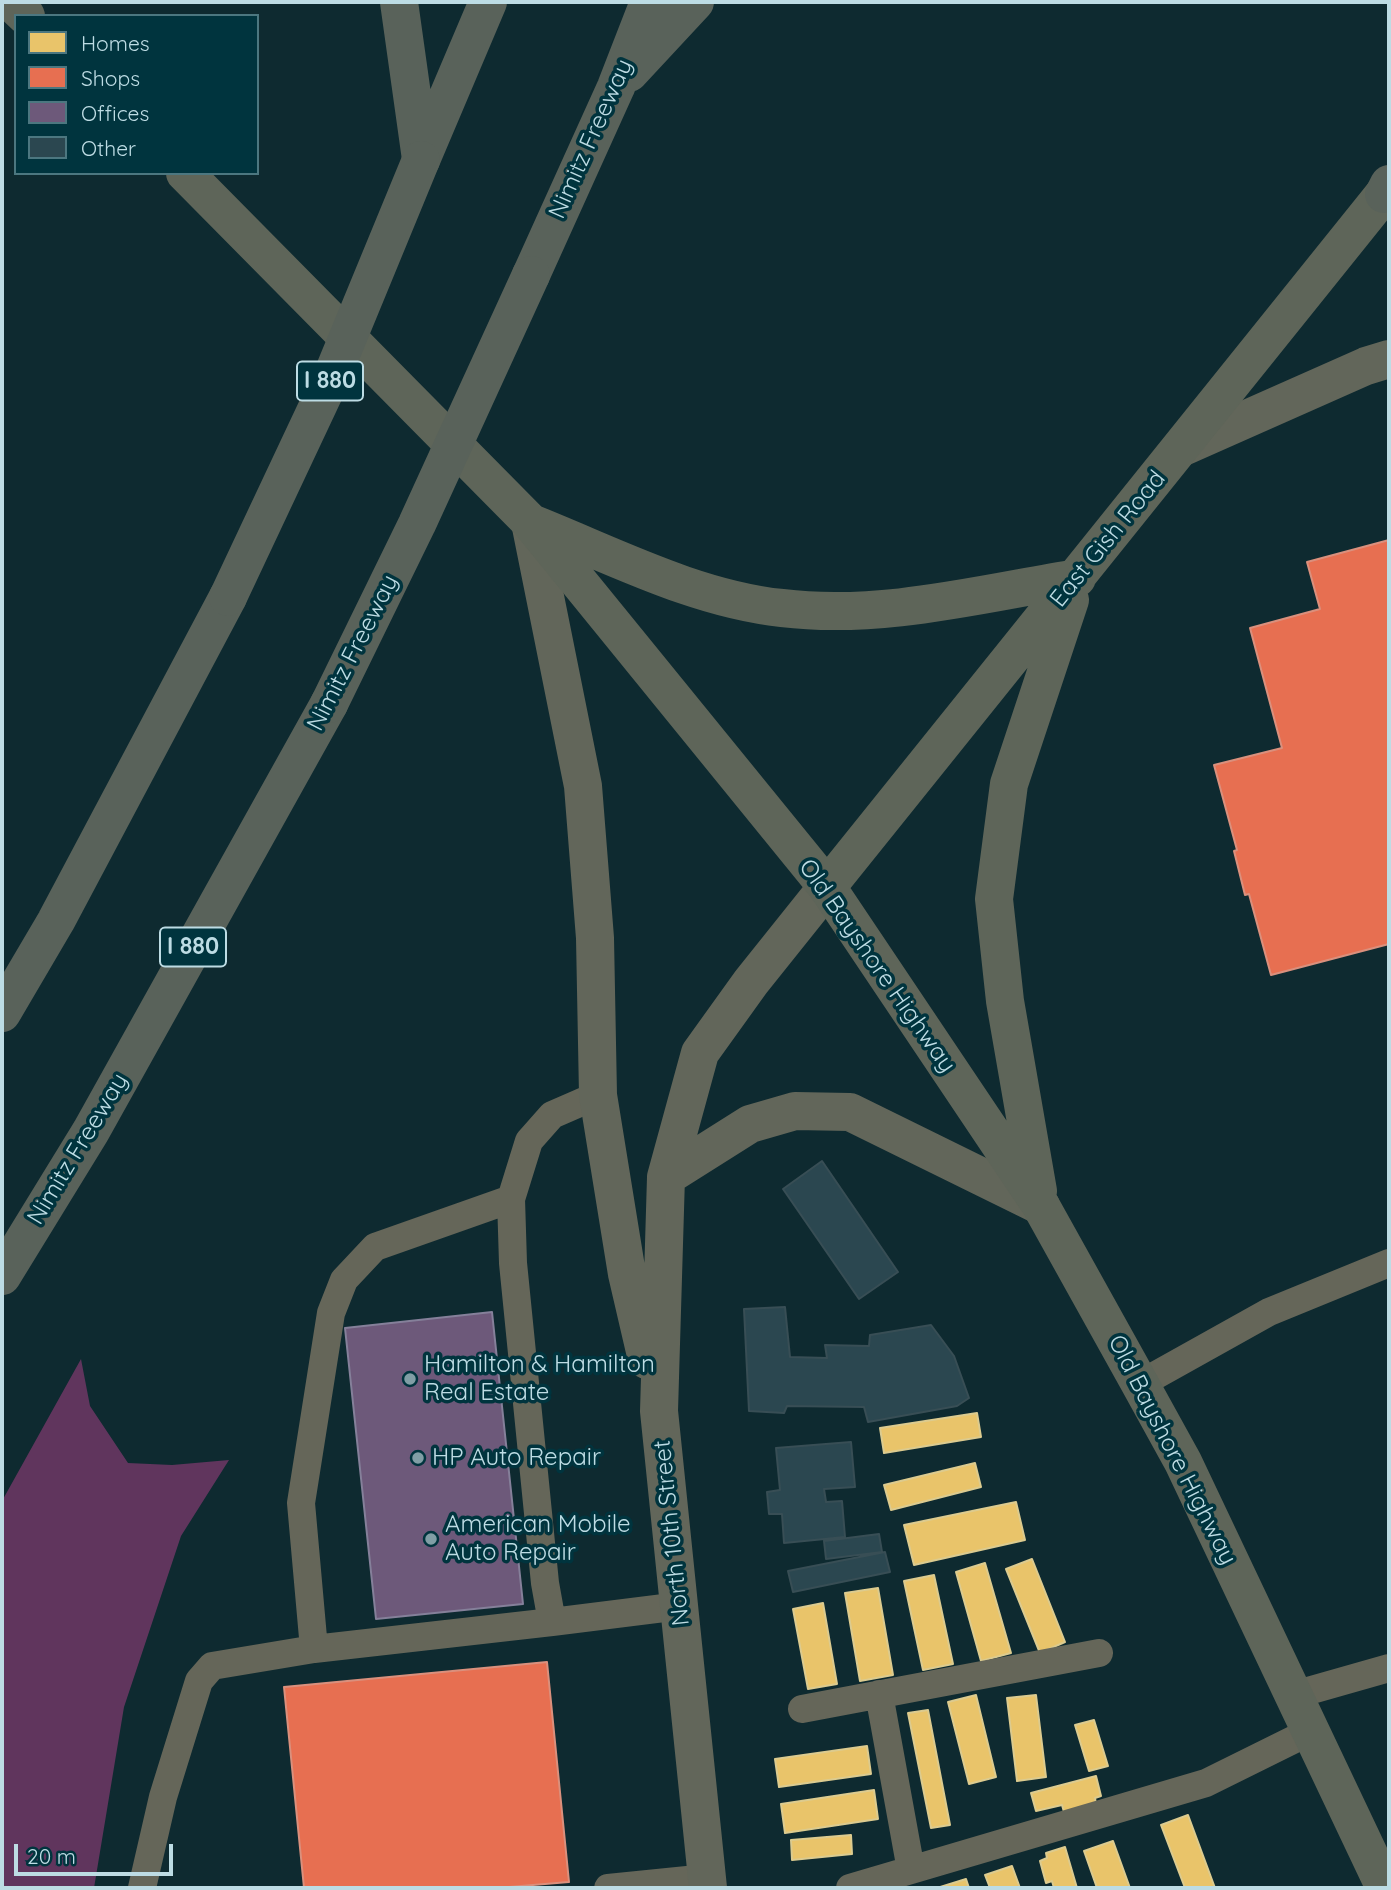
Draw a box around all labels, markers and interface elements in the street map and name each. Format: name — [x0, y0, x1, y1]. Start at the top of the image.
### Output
legend — [14, 14, 259, 175]
text: Homes — [81, 30, 150, 56]
street label: Nimitz Freeway — [543, 55, 639, 223]
text: Shops — [81, 65, 140, 91]
text: Offices — [81, 100, 149, 126]
text: Other — [81, 135, 136, 161]
road number: I 880 — [297, 362, 363, 400]
street label: East Gish Road — [1044, 465, 1172, 613]
street label: Nimitz Freeway — [301, 570, 405, 736]
street label: Old Bayshore Highway — [792, 854, 962, 1078]
road number: I 880 — [160, 928, 226, 966]
street label: Nimitz Freeway — [22, 1068, 134, 1230]
street label: Old Bayshore Highway — [1102, 1330, 1242, 1570]
place label: Hamilton & Hamilton Real Estate — [424, 1351, 655, 1407]
marker: Hamilton & Hamilton Real Estate — [402, 1371, 418, 1387]
street label: North 10th Street — [648, 1439, 696, 1627]
place label: HP Auto Repair — [432, 1444, 601, 1472]
marker: HP Auto Repair — [410, 1450, 426, 1466]
place label: American Mobile Auto Repair — [445, 1511, 631, 1567]
marker: American Mobile Auto Repair — [423, 1531, 439, 1547]
scale bar — [18, 1830, 177, 1874]
text: 20 m — [27, 1843, 76, 1869]

